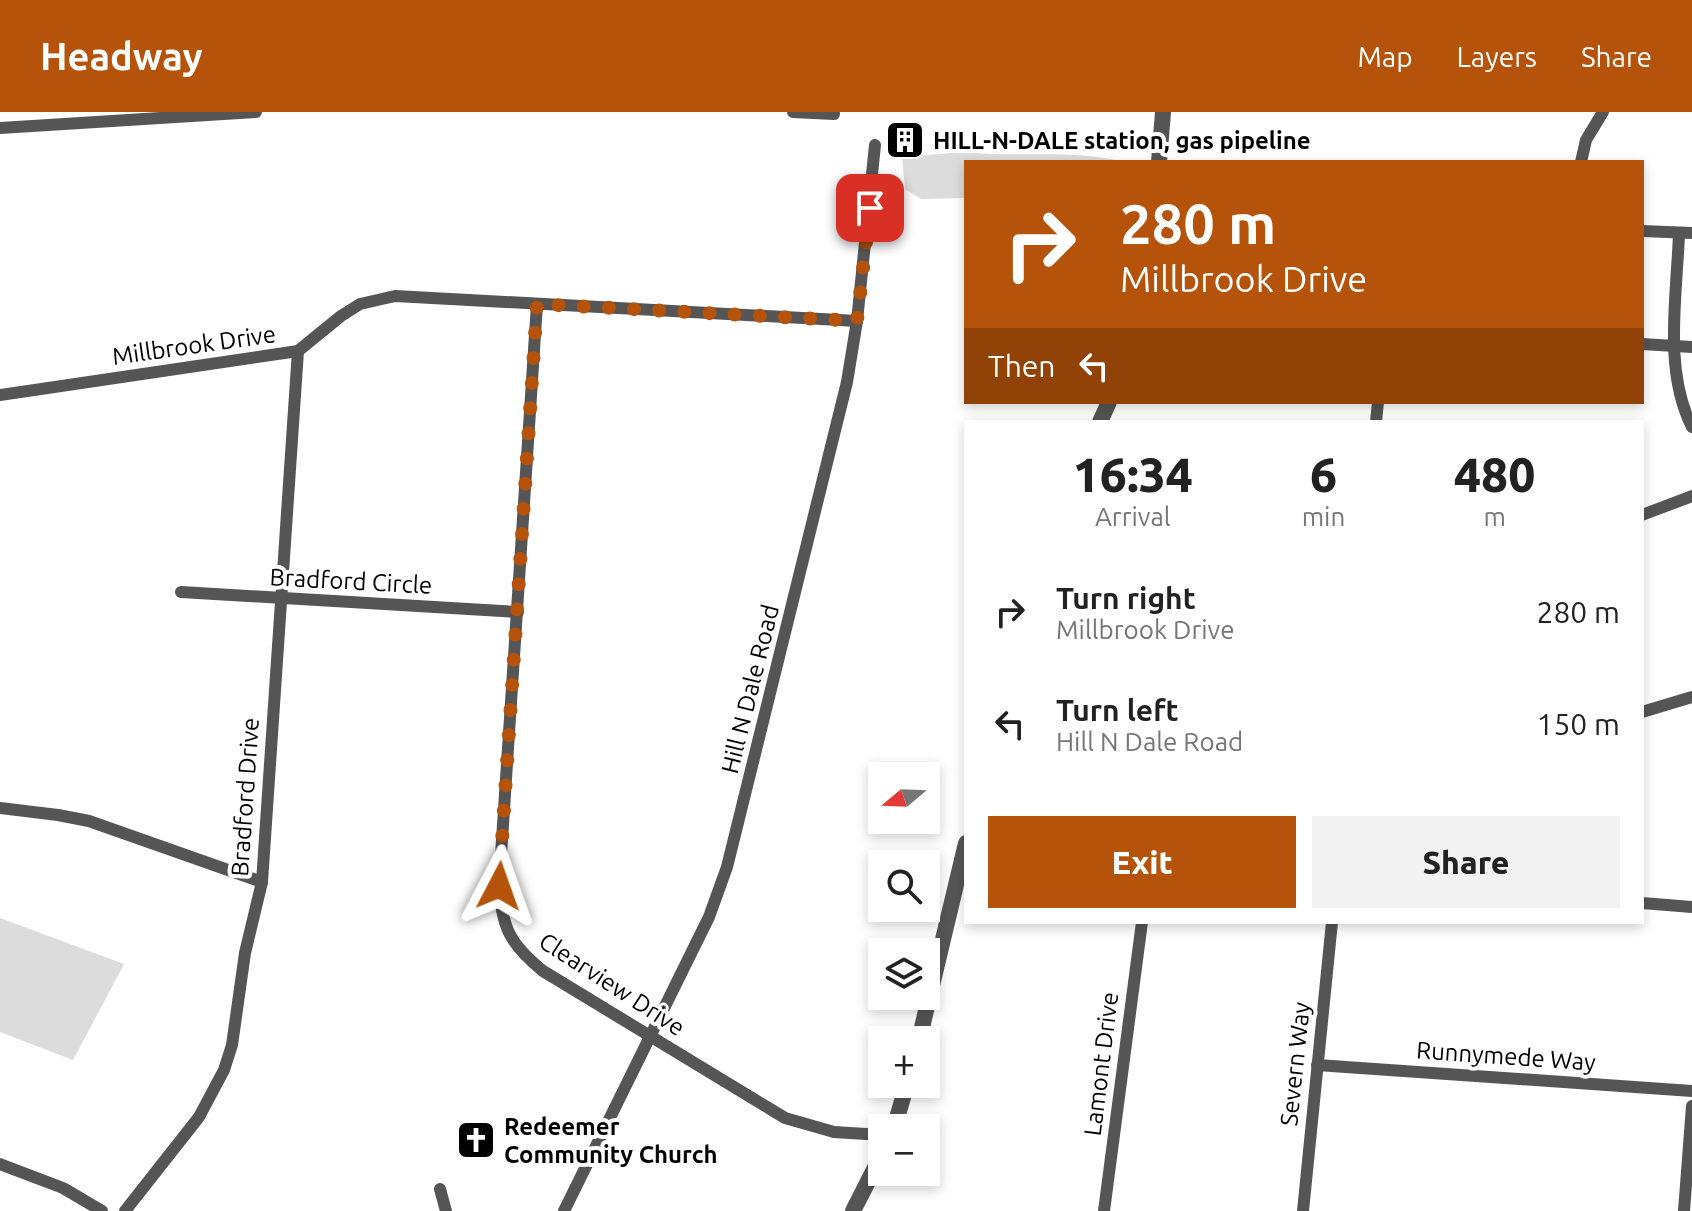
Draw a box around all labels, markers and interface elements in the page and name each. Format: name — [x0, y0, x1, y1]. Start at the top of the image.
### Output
text: Headway — [40, 35, 203, 77]
text: Map — [1357, 41, 1413, 72]
text: Layers — [1457, 41, 1537, 72]
text: Share — [1581, 41, 1652, 72]
building icon: HILL-N-DALE station, gas pipeline — [884, 119, 926, 161]
place label: HILL-N-DALE station, gas pipeline — [933, 127, 1311, 154]
pin — [836, 174, 904, 242]
icon: arrive — [848, 186, 892, 230]
icon: right — [988, 192, 1092, 296]
text: 280 m — [1120, 192, 1276, 255]
text: Millbrook Drive — [1120, 258, 1367, 299]
street label: Millbrook Drive — [111, 320, 277, 370]
icon: left — [1072, 344, 1116, 388]
text: Then — [988, 349, 1056, 383]
text: 16:34 — [1073, 447, 1193, 501]
text: 6 — [1310, 447, 1337, 501]
text: 480 — [1454, 447, 1535, 501]
text: Arrival — [1095, 502, 1171, 531]
text: min — [1302, 502, 1345, 531]
text: m — [1483, 502, 1506, 531]
street label: Bradford Circle — [269, 563, 433, 599]
text: Turn right — [1056, 581, 1196, 615]
icon: right — [988, 590, 1032, 634]
text: 280 m — [1536, 595, 1620, 629]
street label: Hill N Dale Road — [716, 602, 784, 776]
text: Millbrook Drive — [1056, 615, 1235, 644]
text: Turn left — [1056, 693, 1178, 727]
icon: left — [988, 702, 1032, 746]
text: 150 m — [1536, 707, 1620, 741]
street label: Bradford Drive — [226, 717, 264, 877]
text: Hill N Dale Road — [1056, 727, 1243, 756]
north arrow — [868, 762, 940, 834]
map controls — [868, 762, 940, 1186]
button: Exit — [988, 816, 1296, 908]
button: Share — [1312, 816, 1620, 908]
position arrow — [457, 844, 541, 928]
button: search — [868, 850, 940, 922]
street label: Clearview Drive — [534, 927, 690, 1041]
button: layers — [868, 938, 940, 1010]
street label: Lamont Drive — [1079, 991, 1123, 1137]
street label: Severn Way — [1275, 1000, 1315, 1127]
button: + — [868, 1026, 940, 1098]
street label: Runnymede Way — [1415, 1036, 1597, 1076]
place label: Redeemer Community Church — [504, 1113, 718, 1168]
button: − — [868, 1114, 940, 1186]
church icon: Redeemer Community Church — [455, 1119, 497, 1161]

